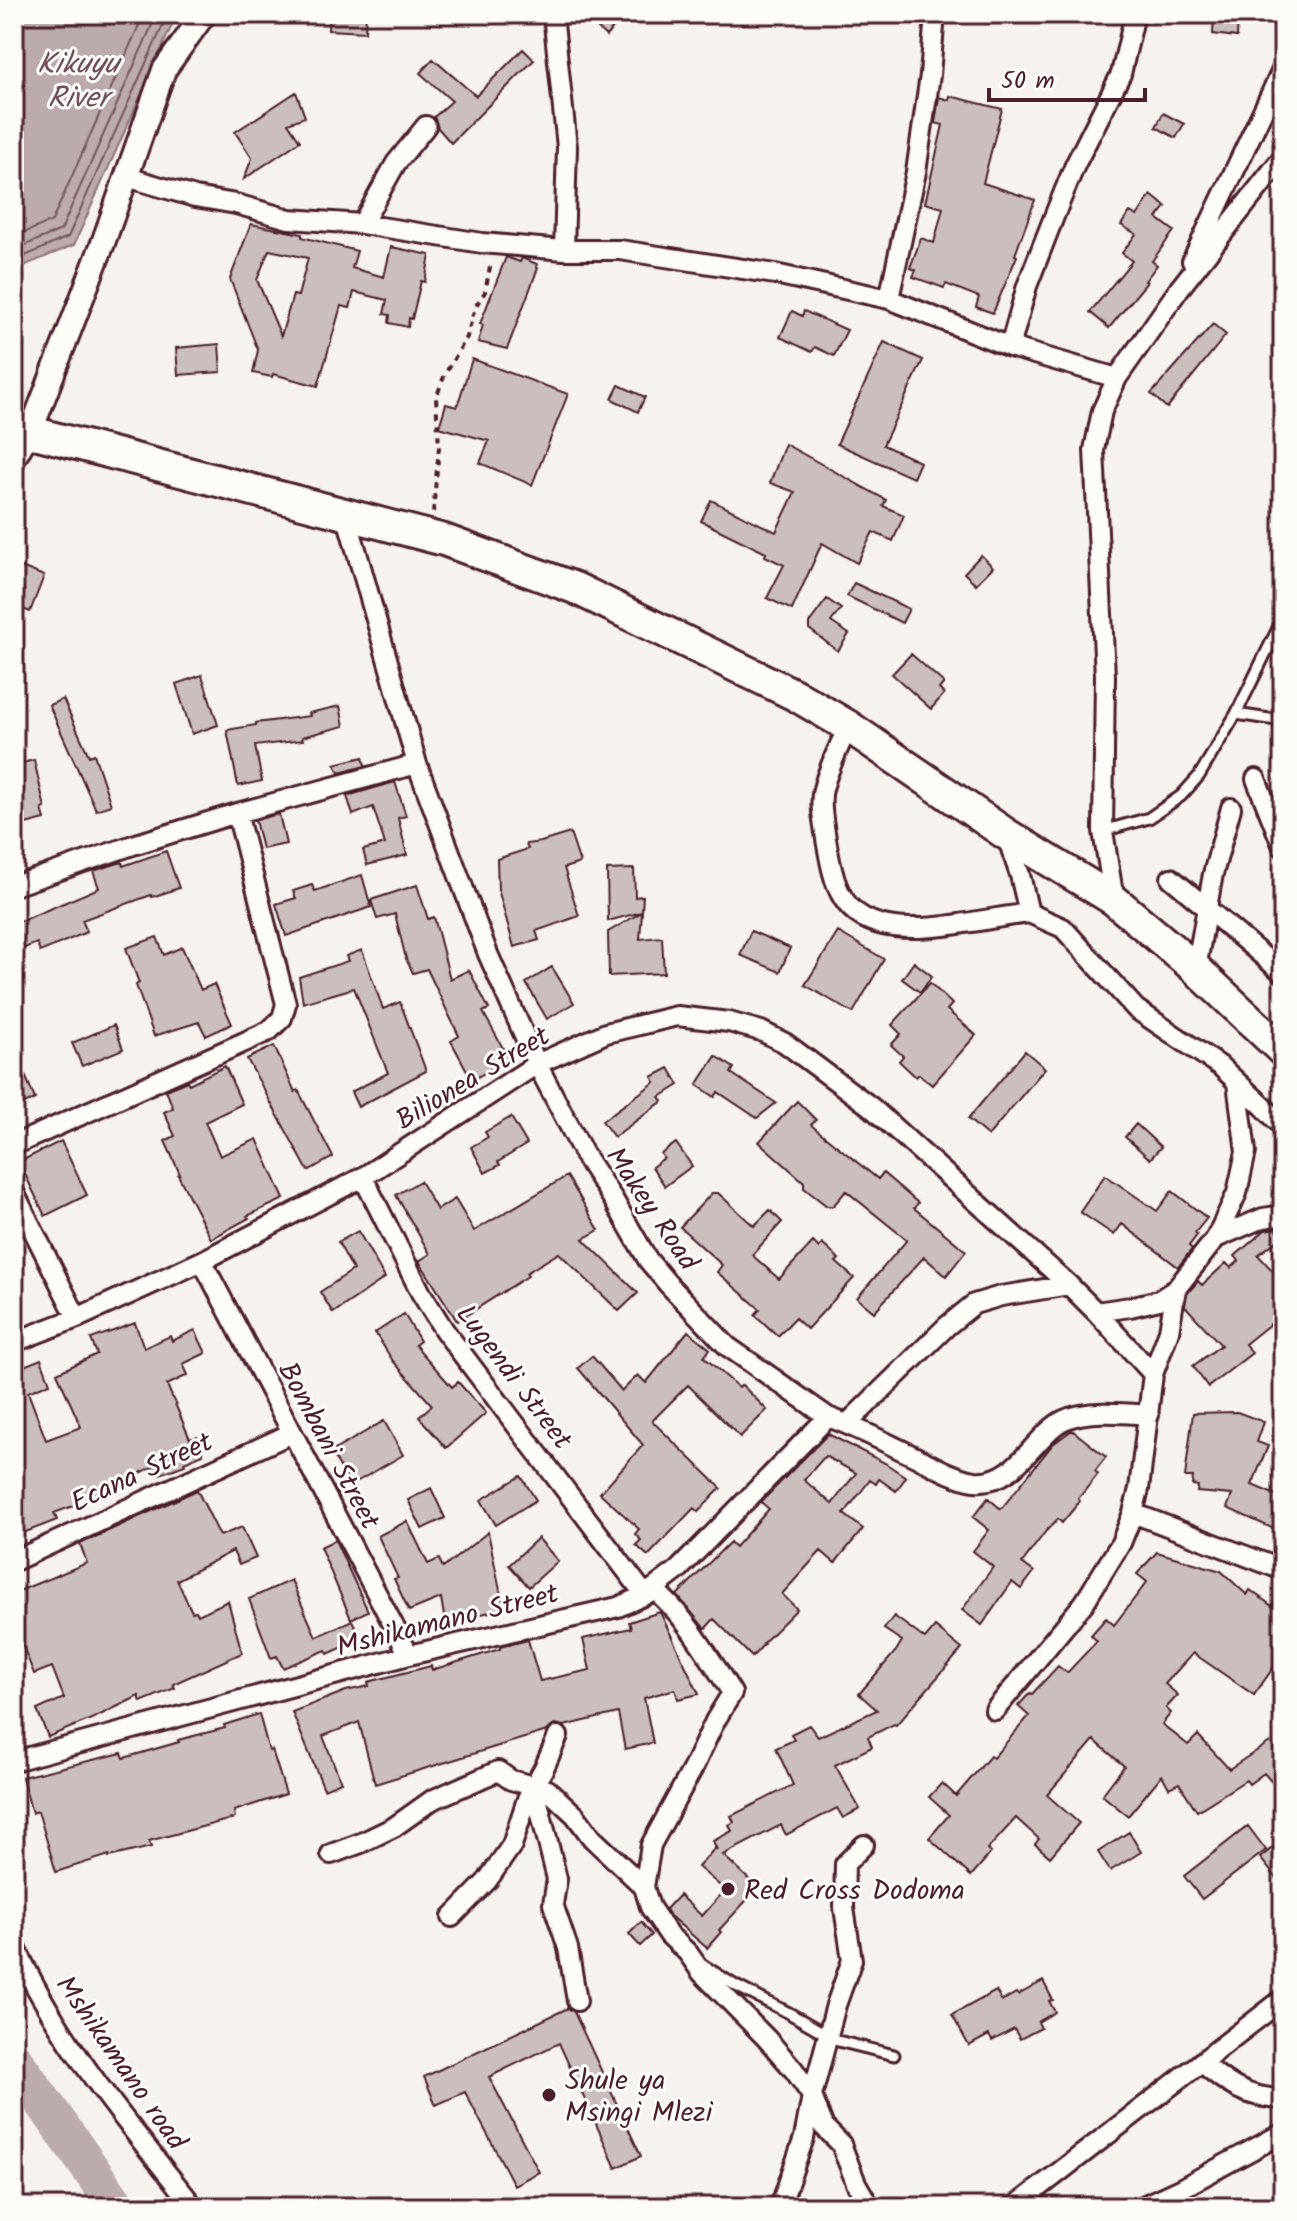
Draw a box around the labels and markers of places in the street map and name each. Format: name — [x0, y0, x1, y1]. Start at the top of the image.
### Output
place label: Red Cross Dodoma — [744, 1869, 965, 1914]
marker: Red Cross Dodoma — [719, 1880, 737, 1898]
place label: Shule ya Msingi Mlezi — [565, 2059, 714, 2136]
marker: Shule ya Msingi Mlezi — [540, 2086, 558, 2104]

